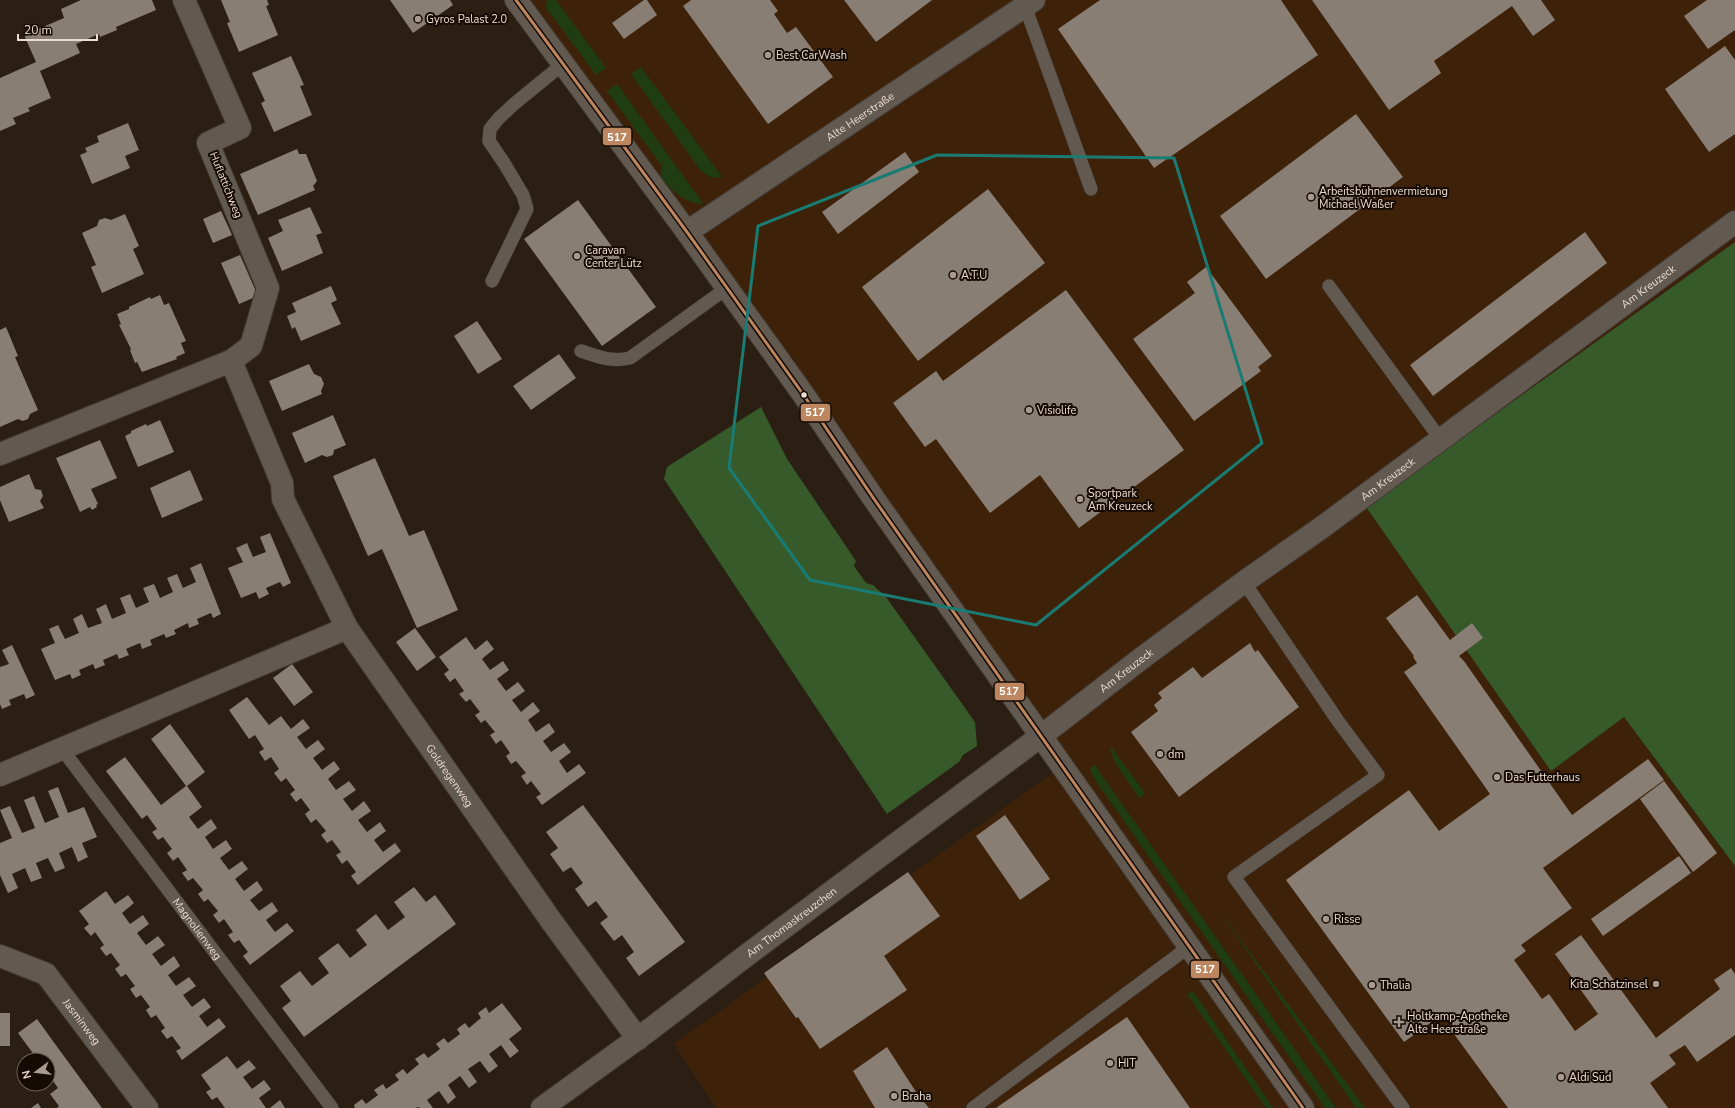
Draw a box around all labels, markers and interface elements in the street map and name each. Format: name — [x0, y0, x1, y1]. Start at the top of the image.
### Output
place label: Gyros Palast 2.0 — [426, 12, 507, 27]
marker: Gyros Palast 2.0 — [413, 14, 423, 24]
scale bar — [18, 16, 97, 42]
text: 20 m — [24, 22, 52, 38]
place label: Best CarWash — [776, 48, 847, 63]
marker: Best CarWash — [763, 50, 773, 60]
street label: Alte Heerstraße — [823, 88, 897, 145]
line badge: 517 — [602, 127, 632, 146]
text: 517 — [607, 130, 627, 145]
street label: Huflattichweg — [206, 150, 246, 220]
place label: Arbeitsbühnenvermietung Michael Waßer — [1319, 184, 1448, 212]
marker: Arbeitsbühnenvermietung Michael Waßer — [1306, 192, 1316, 202]
place label: Caravan Center Lütz — [585, 243, 642, 271]
marker: Caravan Center Lütz — [572, 251, 582, 261]
street label: Am Kreuzeck — [1618, 261, 1679, 311]
place label: A.T.U — [961, 268, 987, 283]
marker: A.T.U — [948, 270, 958, 280]
unlabelled marker — [799, 390, 809, 400]
line badge: 517 — [800, 403, 831, 422]
place label: Visiolife — [1036, 403, 1076, 418]
text: 517 — [805, 405, 825, 420]
marker: Visiolife — [1024, 405, 1034, 415]
street label: Am Kreuzeck — [1357, 453, 1418, 504]
place label: Sportpark Am Kreuzeck — [1088, 486, 1153, 514]
marker: Sportpark Am Kreuzeck — [1075, 494, 1085, 504]
street label: Am Kreuzeck — [1096, 644, 1157, 696]
line badge: 517 — [994, 682, 1025, 701]
text: 517 — [999, 684, 1019, 699]
street label: Goldregenweg — [423, 741, 477, 810]
place label: dm — [1168, 747, 1184, 762]
marker: dm — [1155, 749, 1165, 759]
place label: Das Futterhaus — [1505, 770, 1580, 785]
marker: Das Futterhaus — [1492, 772, 1502, 782]
street label: Am Thomaskreuzchen — [743, 883, 840, 961]
street label: Magnolienweg — [169, 895, 225, 963]
place label: Risse — [1334, 912, 1360, 927]
marker: Risse — [1321, 914, 1331, 924]
line badge: 517 — [1190, 960, 1220, 979]
text: 517 — [1195, 962, 1215, 977]
place label: Kita Schatzinsel — [1570, 977, 1649, 992]
place label: Thalia — [1380, 978, 1411, 993]
marker: Kita Schatzinsel — [1651, 979, 1661, 989]
marker: Thalia — [1367, 980, 1377, 990]
street label: Jasminweg — [59, 995, 104, 1048]
place label: Holtkamp-Apotheke Alte Heerstraße — [1407, 1009, 1508, 1037]
marker: Holtkamp-Apotheke Alte Heerstraße — [1394, 1017, 1404, 1027]
north arrow — [16, 1052, 56, 1092]
place label: HIT — [1118, 1056, 1136, 1071]
marker: HIT — [1105, 1058, 1115, 1068]
text: N — [19, 1069, 35, 1080]
place label: Aldi Süd — [1569, 1070, 1611, 1085]
marker: Aldi Süd — [1556, 1072, 1566, 1082]
place label: Braha — [902, 1089, 931, 1104]
marker: Braha — [889, 1091, 899, 1101]

